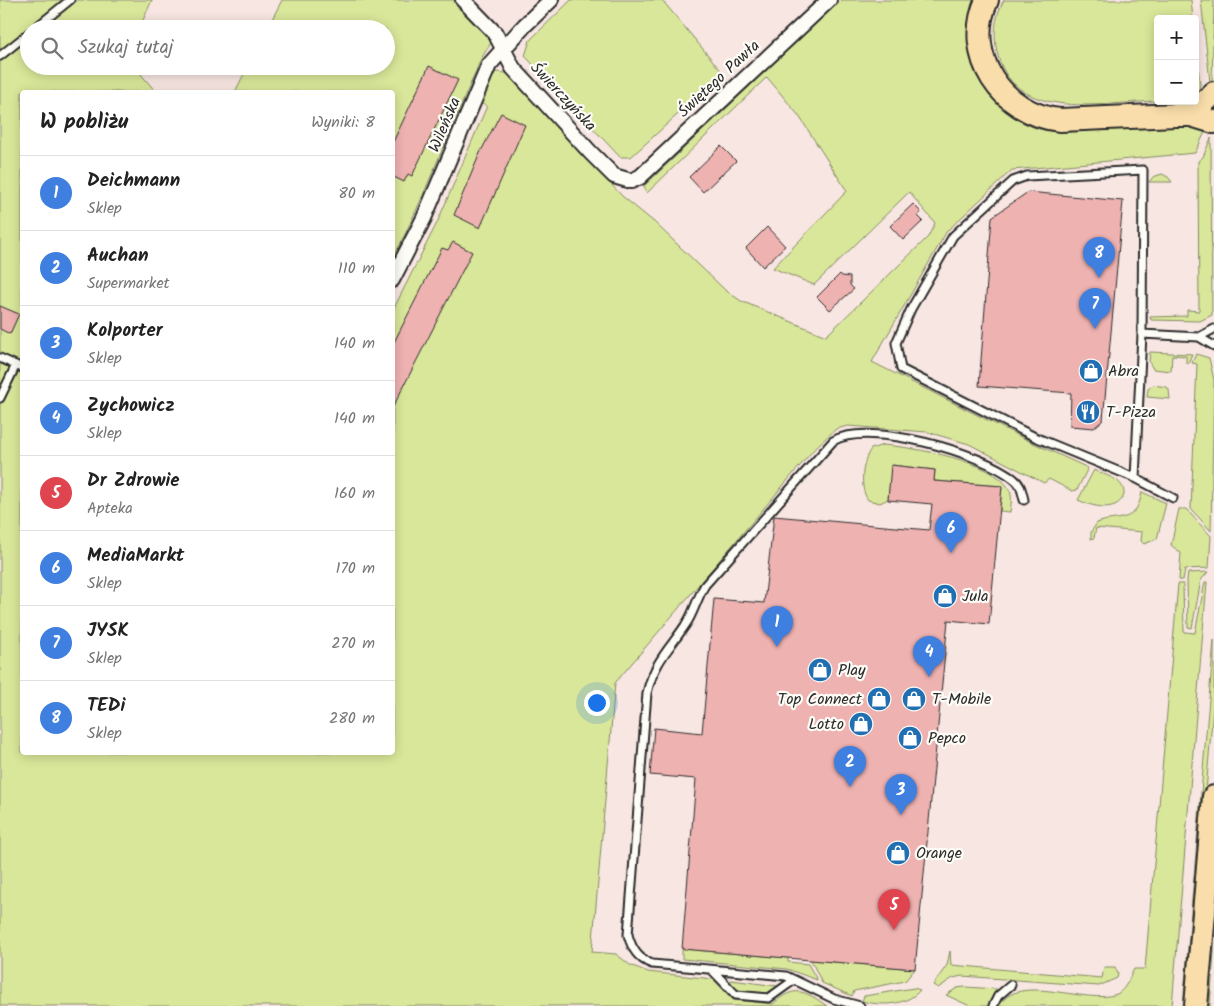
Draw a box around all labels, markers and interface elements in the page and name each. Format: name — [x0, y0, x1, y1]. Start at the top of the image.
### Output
map controls — [1154, 15, 1199, 105]
button: + — [1154, 15, 1199, 60]
search box — [20, 20, 395, 75]
text: Szukaj tutaj — [78, 33, 173, 63]
icon: search — [38, 34, 66, 62]
street label: Świętego Pawła — [672, 34, 766, 124]
street label: Świerczyńska — [524, 56, 602, 138]
button: − — [1154, 60, 1199, 105]
street label: Wileńska — [422, 94, 468, 156]
text: W pobliżu — [40, 106, 128, 139]
text: Wyniki: 8 — [311, 110, 375, 135]
text: Deichmann — [87, 166, 180, 196]
text: 1 — [54, 181, 58, 206]
text: 80 m — [338, 181, 375, 206]
text: Sklep — [87, 196, 122, 221]
pin: 8 — [1083, 237, 1115, 278]
text: Auchan — [87, 241, 148, 271]
text: 2 — [51, 256, 61, 281]
text: 110 m — [338, 256, 375, 281]
text: Supermarket — [87, 271, 170, 296]
pin: 7 — [1079, 288, 1111, 329]
text: Kolporter — [87, 316, 163, 346]
text: 3 — [52, 331, 60, 356]
text: 140 m — [334, 331, 375, 356]
text: Sklep — [87, 346, 122, 371]
shop icon: Abra — [1078, 358, 1104, 384]
place label: Abra — [1108, 359, 1139, 384]
text: Zychowicz — [87, 391, 175, 421]
restaurant icon: T-Pizza — [1075, 399, 1101, 425]
place label: T-Pizza — [1106, 400, 1156, 425]
text: 4 — [52, 406, 60, 431]
text: 140 m — [334, 406, 375, 431]
text: Sklep — [87, 421, 122, 446]
text: Dr Zdrowie — [87, 466, 180, 496]
text: 5 — [52, 481, 60, 506]
text: 160 m — [334, 481, 375, 506]
text: Apteka — [87, 496, 133, 521]
pin: 6 — [935, 512, 967, 553]
text: MediaMarkt — [87, 541, 184, 571]
text: 6 — [52, 556, 60, 581]
text: 170 m — [335, 556, 375, 581]
text: Sklep — [87, 571, 122, 596]
shop icon: Jula — [932, 583, 958, 609]
place label: Jula — [962, 584, 989, 609]
pin: 1 — [761, 606, 793, 647]
text: JYSK — [87, 616, 129, 646]
text: 7 — [52, 631, 60, 656]
text: 270 m — [331, 631, 375, 656]
pin: 4 — [913, 636, 945, 677]
text: Sklep — [87, 646, 122, 671]
shop icon: Play — [807, 657, 833, 683]
place label: Play — [838, 658, 866, 683]
shop icon: Top Connect — [866, 686, 892, 712]
shop icon: T-Mobile — [901, 686, 927, 712]
place label: Top Connect — [778, 687, 863, 712]
place label: T-Mobile — [932, 687, 991, 712]
your location — [584, 690, 610, 716]
text: TEDi — [87, 691, 125, 721]
text: 8 — [51, 706, 61, 731]
text: 280 m — [329, 706, 375, 731]
shop icon: Lotto — [848, 711, 874, 737]
place label: Lotto — [808, 712, 844, 737]
text: Sklep — [87, 721, 122, 746]
shop icon: Pepco — [897, 725, 923, 751]
place label: Pepco — [928, 726, 966, 751]
pin: 2 — [834, 746, 866, 787]
pin: 3 — [885, 774, 917, 815]
shop icon: Orange — [885, 840, 911, 866]
place label: Orange — [916, 841, 962, 866]
pin: 5 — [878, 889, 910, 930]

